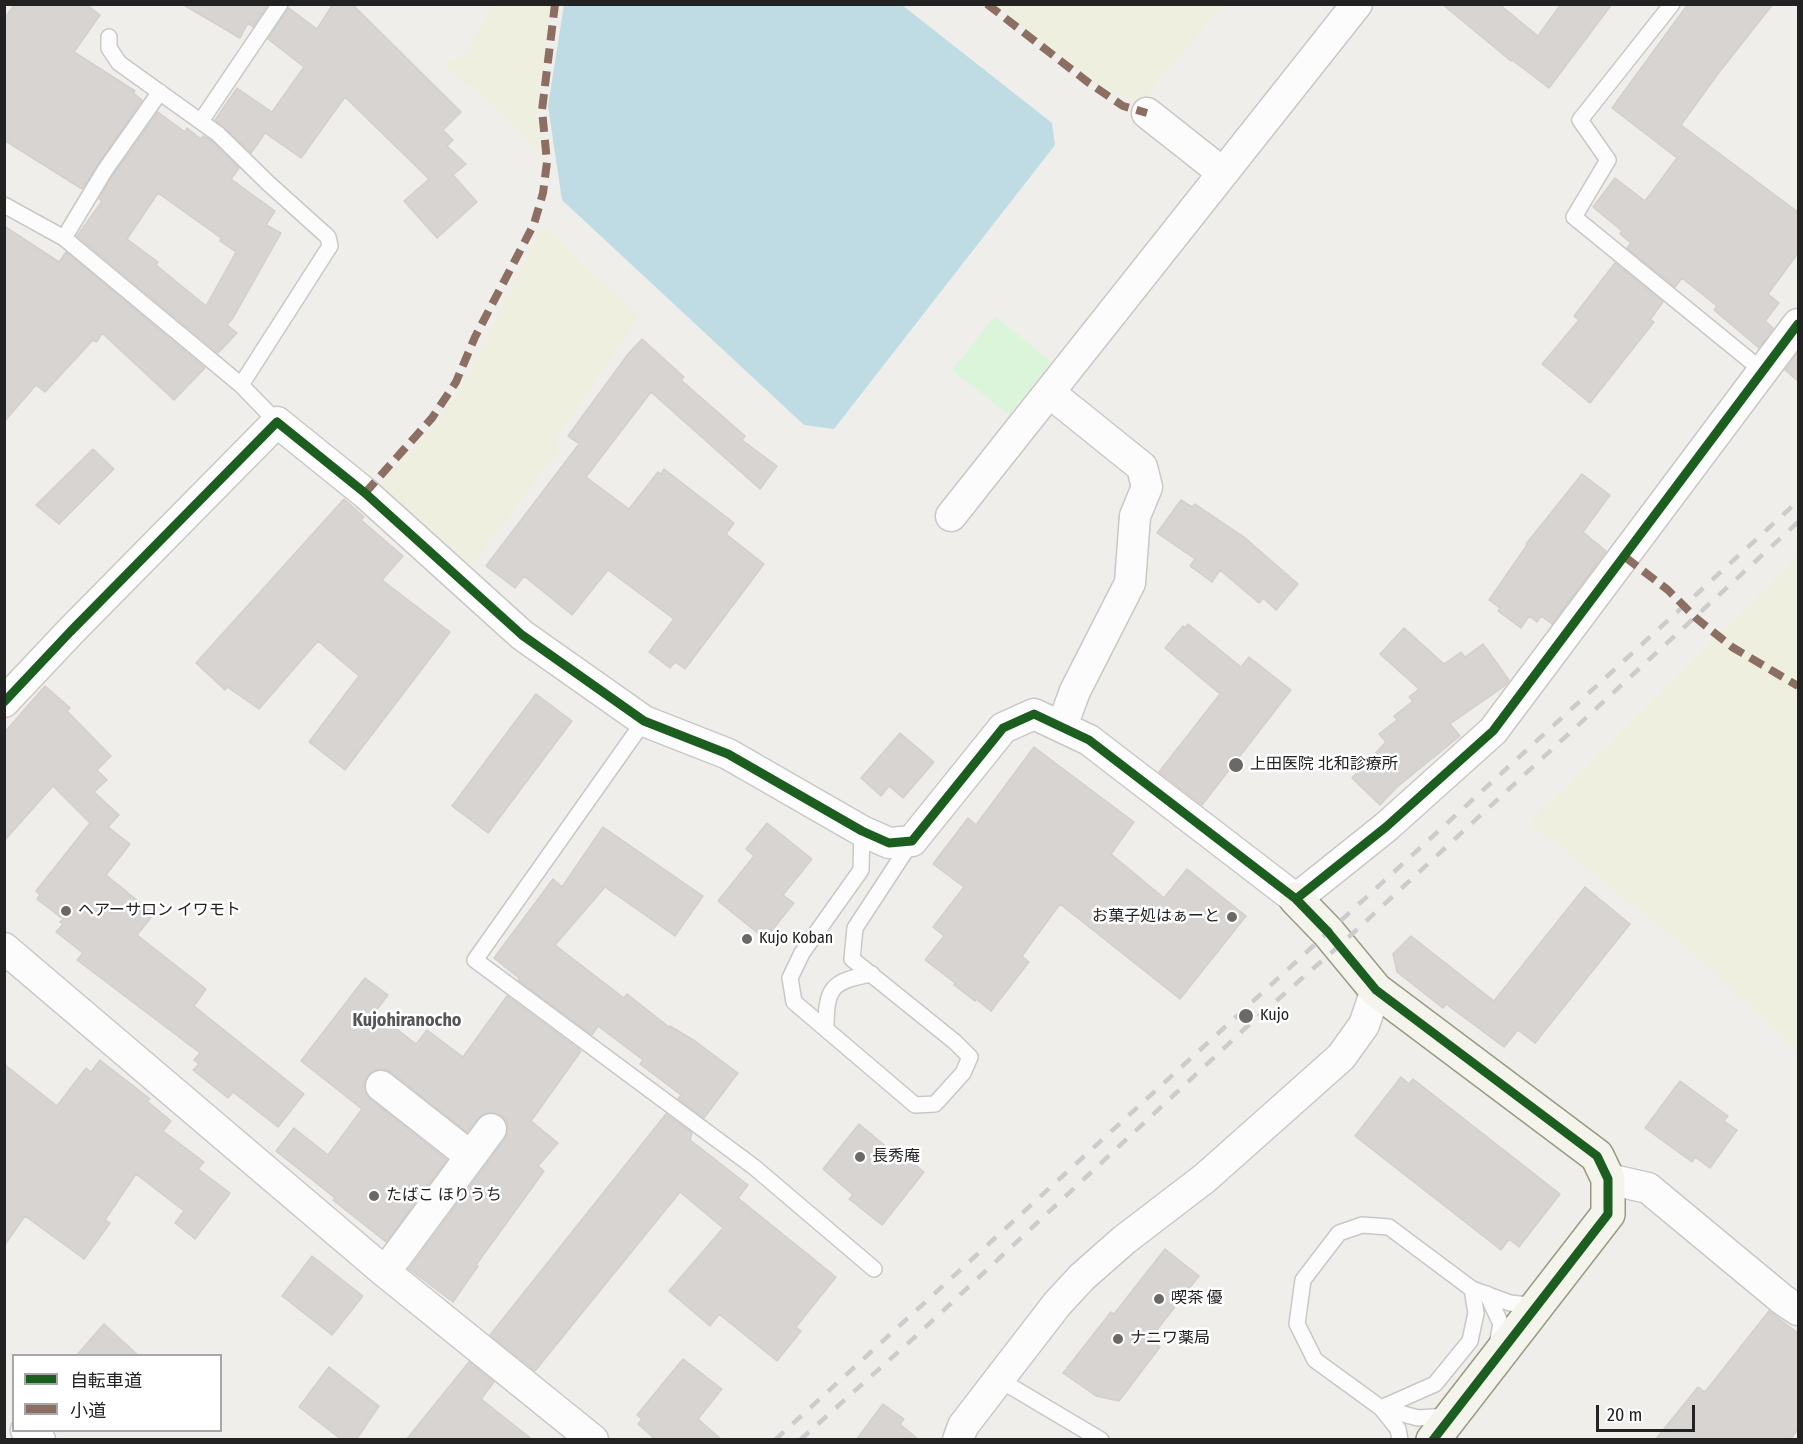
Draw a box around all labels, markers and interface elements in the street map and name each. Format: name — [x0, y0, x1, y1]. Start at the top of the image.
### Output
place label: 上田医院 北和診療所 — [1250, 755, 1398, 775]
marker: 上田医院 北和診療所 — [1227, 756, 1245, 774]
place label: ヘアーサロン イワモト — [78, 901, 241, 921]
marker: ヘアーサロン イワモト — [59, 904, 73, 918]
place label: お菓子処はぁーと — [1092, 907, 1220, 927]
marker: お菓子処はぁーと — [1225, 910, 1239, 924]
place label: Kujo Koban — [759, 929, 833, 949]
marker: Kujo Koban — [740, 932, 754, 946]
place label: Kujo — [1260, 1006, 1289, 1026]
marker: Kujo — [1237, 1007, 1255, 1025]
district label: Kujohiranocho — [353, 1010, 461, 1032]
place label: 長秀庵 — [872, 1147, 920, 1167]
marker: 長秀庵 — [853, 1150, 867, 1164]
place label: たばこ ほりうち — [386, 1186, 502, 1206]
marker: たばこ ほりうち — [367, 1189, 381, 1203]
place label: 喫茶 優 — [1171, 1289, 1223, 1309]
marker: 喫茶 優 — [1152, 1292, 1166, 1306]
place label: ナニワ薬局 — [1130, 1329, 1210, 1349]
marker: ナニワ薬局 — [1111, 1332, 1125, 1346]
legend — [12, 1354, 222, 1432]
text: 自転車道 — [70, 1370, 142, 1392]
scale bar — [1599, 1393, 1698, 1431]
text: 小道 — [70, 1400, 106, 1422]
text: 20 m — [1607, 1404, 1642, 1426]

